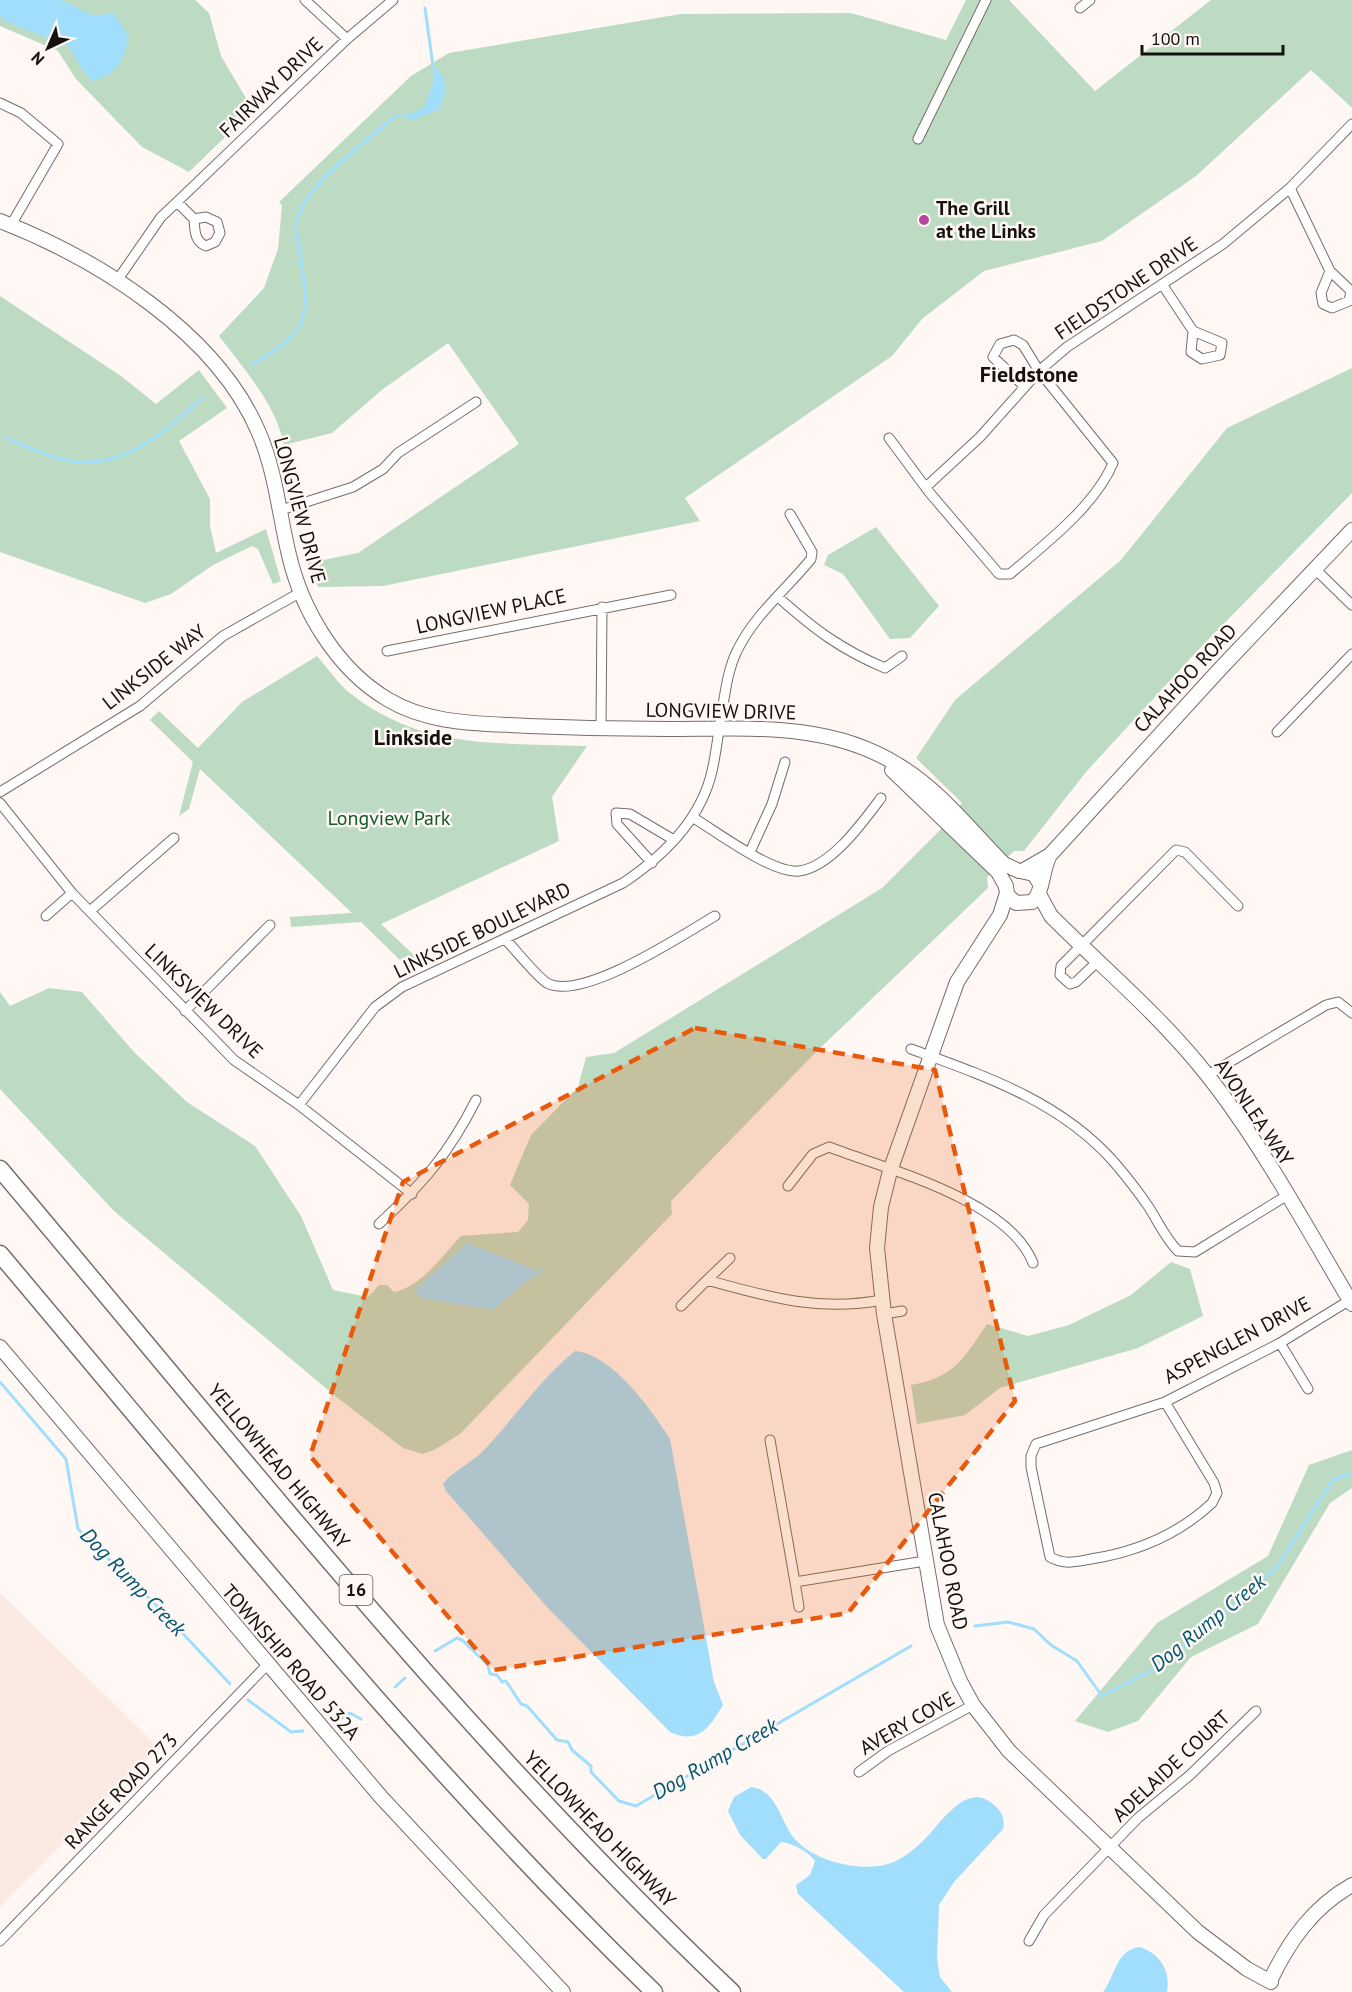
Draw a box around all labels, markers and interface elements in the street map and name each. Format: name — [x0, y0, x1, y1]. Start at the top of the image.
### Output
north arrow — [18, 18, 78, 78]
scale bar — [1142, 18, 1283, 56]
text: 100 m — [1151, 27, 1200, 50]
street label: FAIRWAY DRIVE — [214, 31, 328, 143]
text: N — [27, 48, 48, 70]
place label: The Grill at the Links — [936, 195, 1036, 244]
marker: The Grill at the Links — [917, 213, 931, 227]
street label: FIELDSTONE DRIVE — [1049, 230, 1203, 346]
district label: Fieldstone — [980, 360, 1078, 388]
street label: LONGVIEW DRIVE — [268, 434, 332, 586]
street label: LONGVIEW PLACE — [414, 582, 568, 640]
street label: LINKSIDE WAY — [97, 618, 212, 716]
street label: CALAHOO ROAD — [1128, 618, 1242, 738]
street label: LONGVIEW DRIVE — [645, 697, 797, 725]
district label: Linkside — [374, 723, 452, 751]
park label: Longview Park — [328, 805, 451, 831]
street label: LINKSIDE BOULEVARD — [389, 876, 575, 984]
street label: LINKSVIEW DRIVE — [139, 938, 269, 1064]
street label: AVONLEA WAY — [1209, 1054, 1300, 1171]
street label: ASPENGLEN DRIVE — [1159, 1290, 1315, 1390]
street label: YELLOWHEAD HIGHWAY — [202, 1378, 356, 1555]
street label: CALAHOO ROAD — [922, 1490, 974, 1632]
water label: Dog Rump Creek — [75, 1522, 193, 1643]
water label: Dog Rump Creek — [1144, 1567, 1272, 1677]
road number: 16 — [340, 1575, 372, 1605]
street label: TOWNSHIP ROAD 532A — [216, 1579, 366, 1745]
street label: AVERY COVE — [855, 1685, 959, 1761]
street label: ADELAIDE COURT — [1107, 1705, 1235, 1827]
water label: Dog Rump Creek — [647, 1711, 784, 1805]
street label: RANGE ROAD 273 — [59, 1727, 183, 1855]
street label: YELLOWHEAD HIGHWAY — [518, 1745, 682, 1913]

